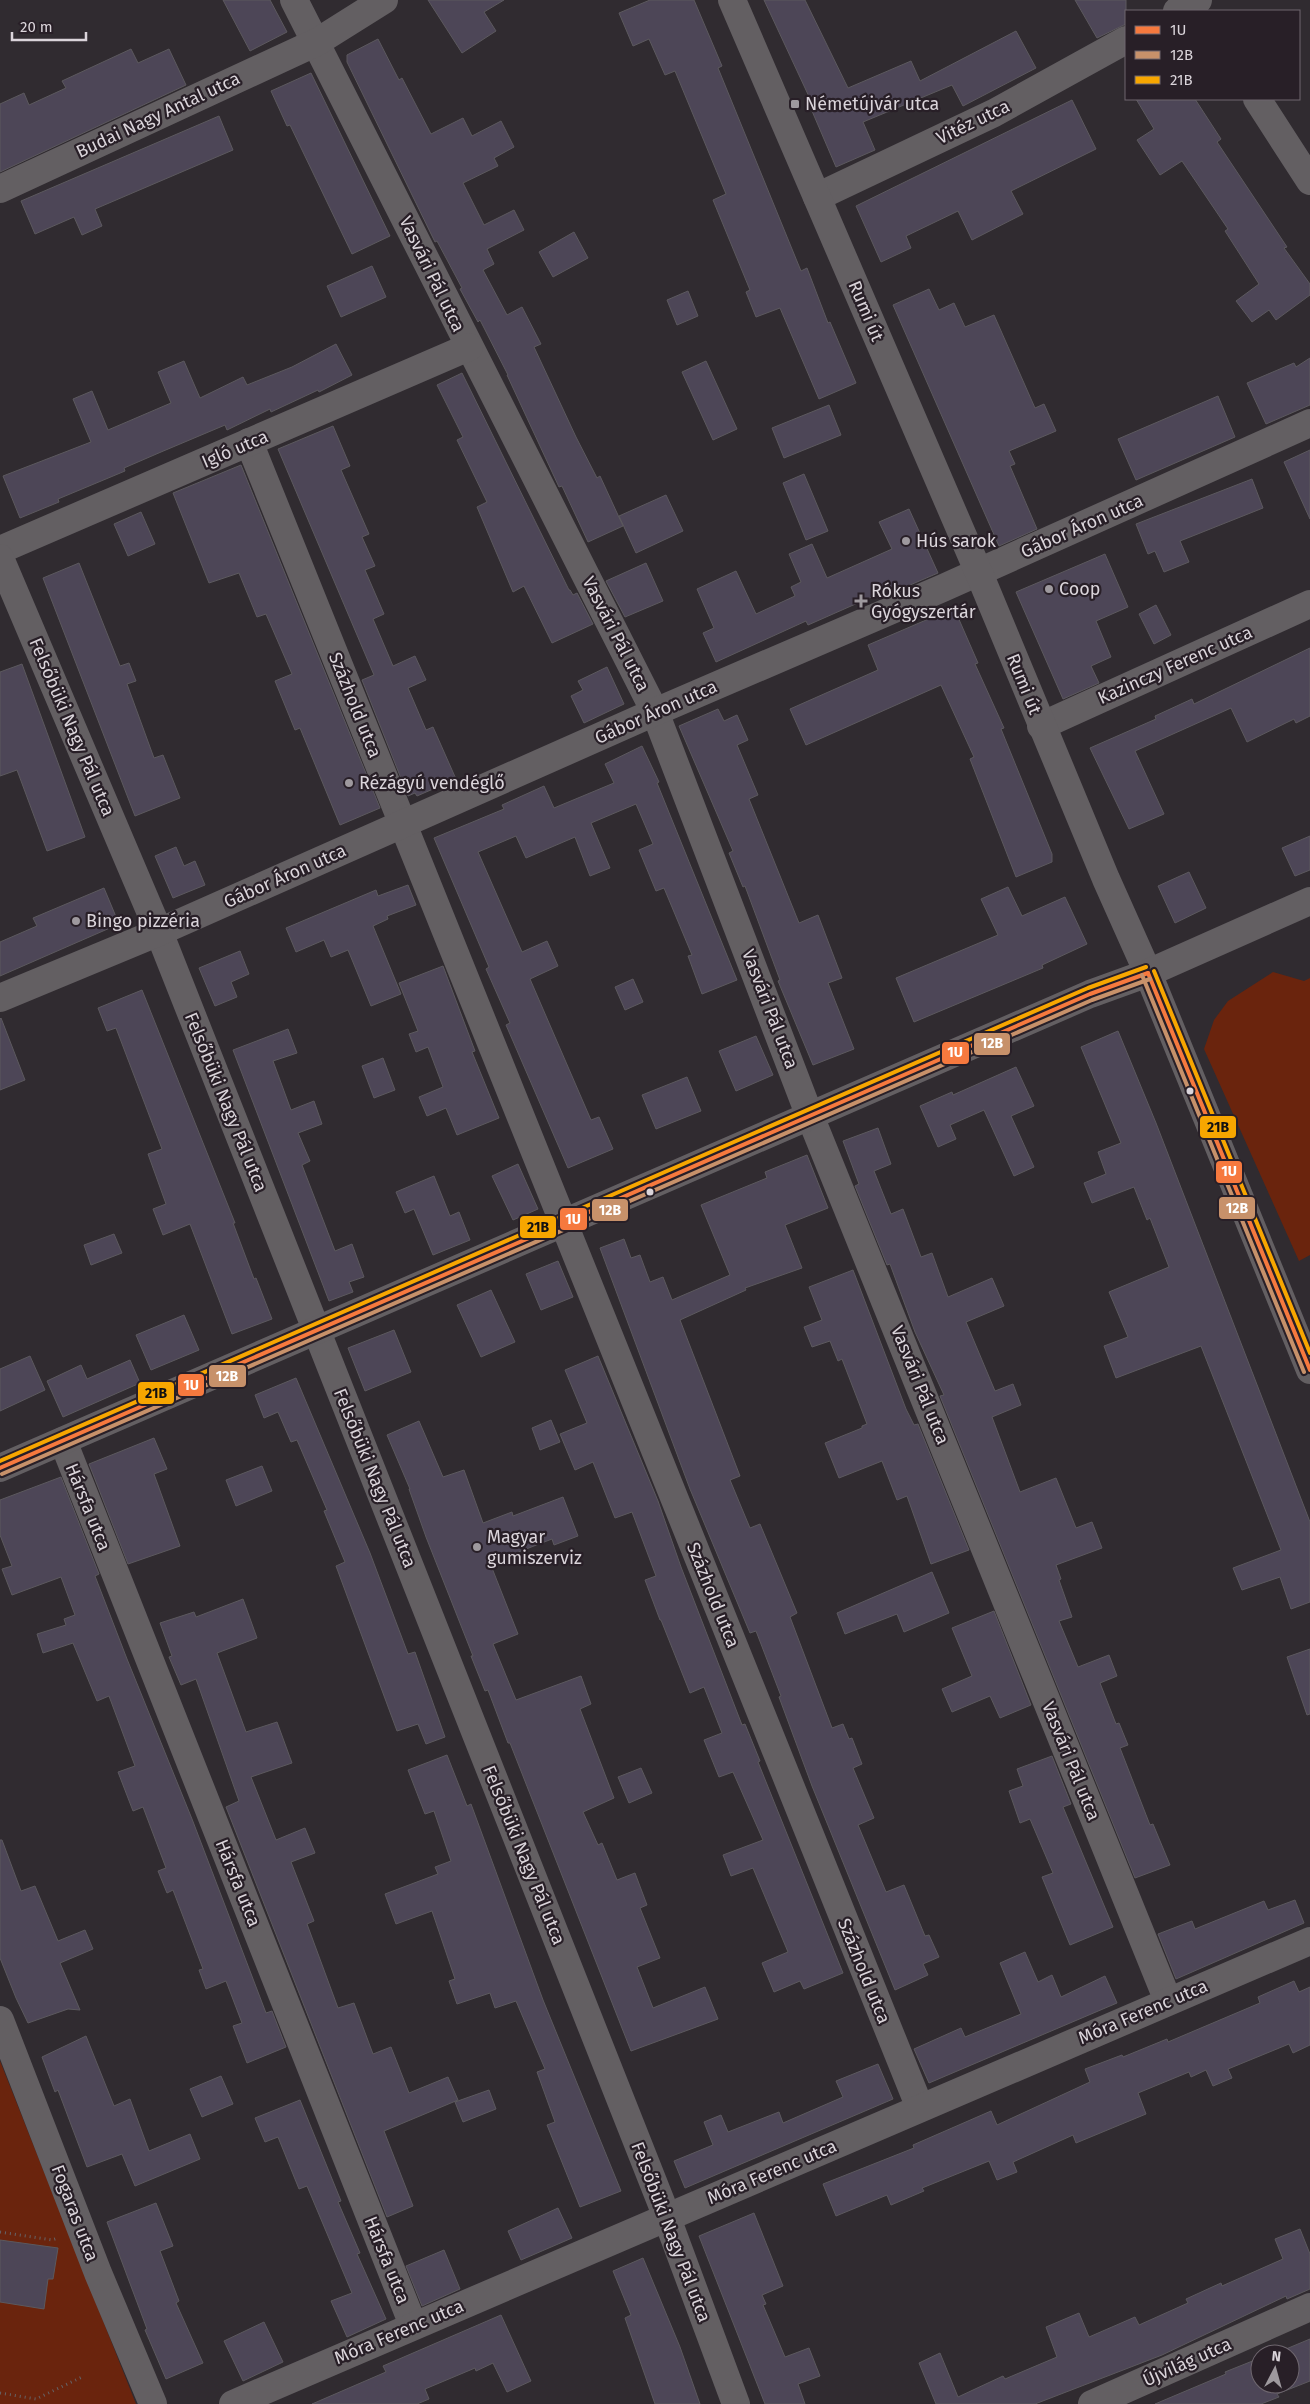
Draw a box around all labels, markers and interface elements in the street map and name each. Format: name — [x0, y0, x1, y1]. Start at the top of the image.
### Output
scale bar — [12, 10, 86, 42]
legend — [1125, 10, 1300, 100]
text: 20 m — [20, 18, 53, 36]
text: 1U — [1170, 21, 1186, 39]
text: 12B — [1170, 46, 1193, 64]
street label: Budai Nagy Antal utca — [72, 67, 244, 163]
text: 21B — [1170, 71, 1193, 89]
place label: Németújvár utca — [805, 93, 939, 115]
street label: Vitéz utca — [933, 95, 1013, 149]
marker: Németújvár utca — [789, 98, 801, 110]
street label: Vasvári Pál utca — [394, 212, 470, 336]
street label: Rumi út — [843, 277, 889, 345]
street label: Igló utca — [198, 425, 272, 473]
street label: Gábor Áron utca — [1017, 488, 1147, 563]
place label: Hús sarok — [916, 530, 997, 552]
marker: Hús sarok — [900, 535, 912, 547]
street label: Vasvári Pál utca — [578, 573, 654, 695]
place label: Coop — [1059, 578, 1100, 600]
place label: Rókus Gyógyszertár — [871, 580, 976, 623]
marker: Coop — [1043, 583, 1055, 595]
marker: Rókus Gyógyszertár — [855, 595, 867, 607]
street label: Kazinczy Ferenc utca — [1094, 621, 1256, 709]
street label: Felsőbüki Nagy Pál utca — [24, 635, 120, 819]
street label: Százhold utca — [324, 649, 386, 761]
street label: Rumi út — [1002, 650, 1046, 718]
street label: Gábor Áron utca — [591, 674, 721, 749]
place label: Rézágyú vendéglő — [359, 772, 505, 794]
marker: Rézágyú vendéglő — [343, 777, 355, 789]
street label: Gábor Áron utca — [220, 838, 350, 913]
place label: Bingo pizzéria — [86, 910, 200, 932]
marker: Bingo pizzéria — [70, 915, 82, 927]
street label: Vasvári Pál utca — [737, 946, 803, 1072]
street label: Felsőbüki Nagy Pál utca — [180, 1009, 272, 1195]
line badge: 12B — [973, 1032, 1011, 1056]
text: 12B — [981, 1035, 1004, 1052]
line badge: 1U — [941, 1041, 970, 1065]
text: 1U — [947, 1044, 963, 1061]
unlabelled marker — [1185, 1086, 1195, 1096]
line badge: 21B — [1199, 1115, 1237, 1139]
text: 21B — [1207, 1119, 1229, 1136]
line badge: 1U — [1215, 1160, 1243, 1184]
text: 1U — [1221, 1163, 1237, 1180]
unlabelled marker — [645, 1187, 655, 1197]
line badge: 12B — [1218, 1196, 1256, 1220]
line badge: 12B — [591, 1198, 629, 1222]
text: 12B — [1226, 1200, 1249, 1217]
text: 12B — [599, 1202, 622, 1219]
line badge: 1U — [559, 1207, 588, 1231]
text: 1U — [565, 1211, 581, 1228]
line badge: 21B — [519, 1215, 557, 1239]
text: 21B — [527, 1219, 549, 1236]
street label: Vasvári Pál utca — [886, 1322, 954, 1448]
line badge: 12B — [208, 1364, 247, 1388]
text: 12B — [216, 1368, 239, 1385]
line badge: 1U — [177, 1373, 205, 1397]
text: 1U — [183, 1377, 199, 1394]
line badge: 21B — [137, 1381, 175, 1405]
text: 21B — [145, 1385, 167, 1402]
street label: Felsőbüki Nagy Pál utca — [329, 1385, 421, 1571]
street label: Hársfa utca — [61, 1460, 115, 1554]
place label: Magyar gumiszerviz — [487, 1526, 582, 1569]
street label: Százhold utca — [682, 1539, 744, 1651]
marker: Magyar gumiszerviz — [471, 1541, 483, 1553]
street label: Vasvári Pál utca — [1037, 1698, 1105, 1824]
street label: Felsőbüki Nagy Pál utca — [478, 1762, 570, 1948]
street label: Hársfa utca — [211, 1836, 265, 1930]
street label: Százhold utca — [833, 1915, 895, 2027]
street label: Móra Ferenc utca — [1075, 1975, 1211, 2049]
street label: Móra Ferenc utca — [704, 2135, 840, 2209]
street label: Felsőbüki Nagy Pál utca — [626, 2139, 716, 2325]
street label: Fogaras utca — [47, 2162, 103, 2264]
street label: Hársfa utca — [360, 2213, 414, 2307]
street label: Móra Ferenc utca — [331, 2295, 467, 2369]
street label: Újvilág utca — [1139, 2332, 1235, 2391]
north arrow — [1250, 2344, 1300, 2394]
text: N — [1271, 2348, 1282, 2366]

